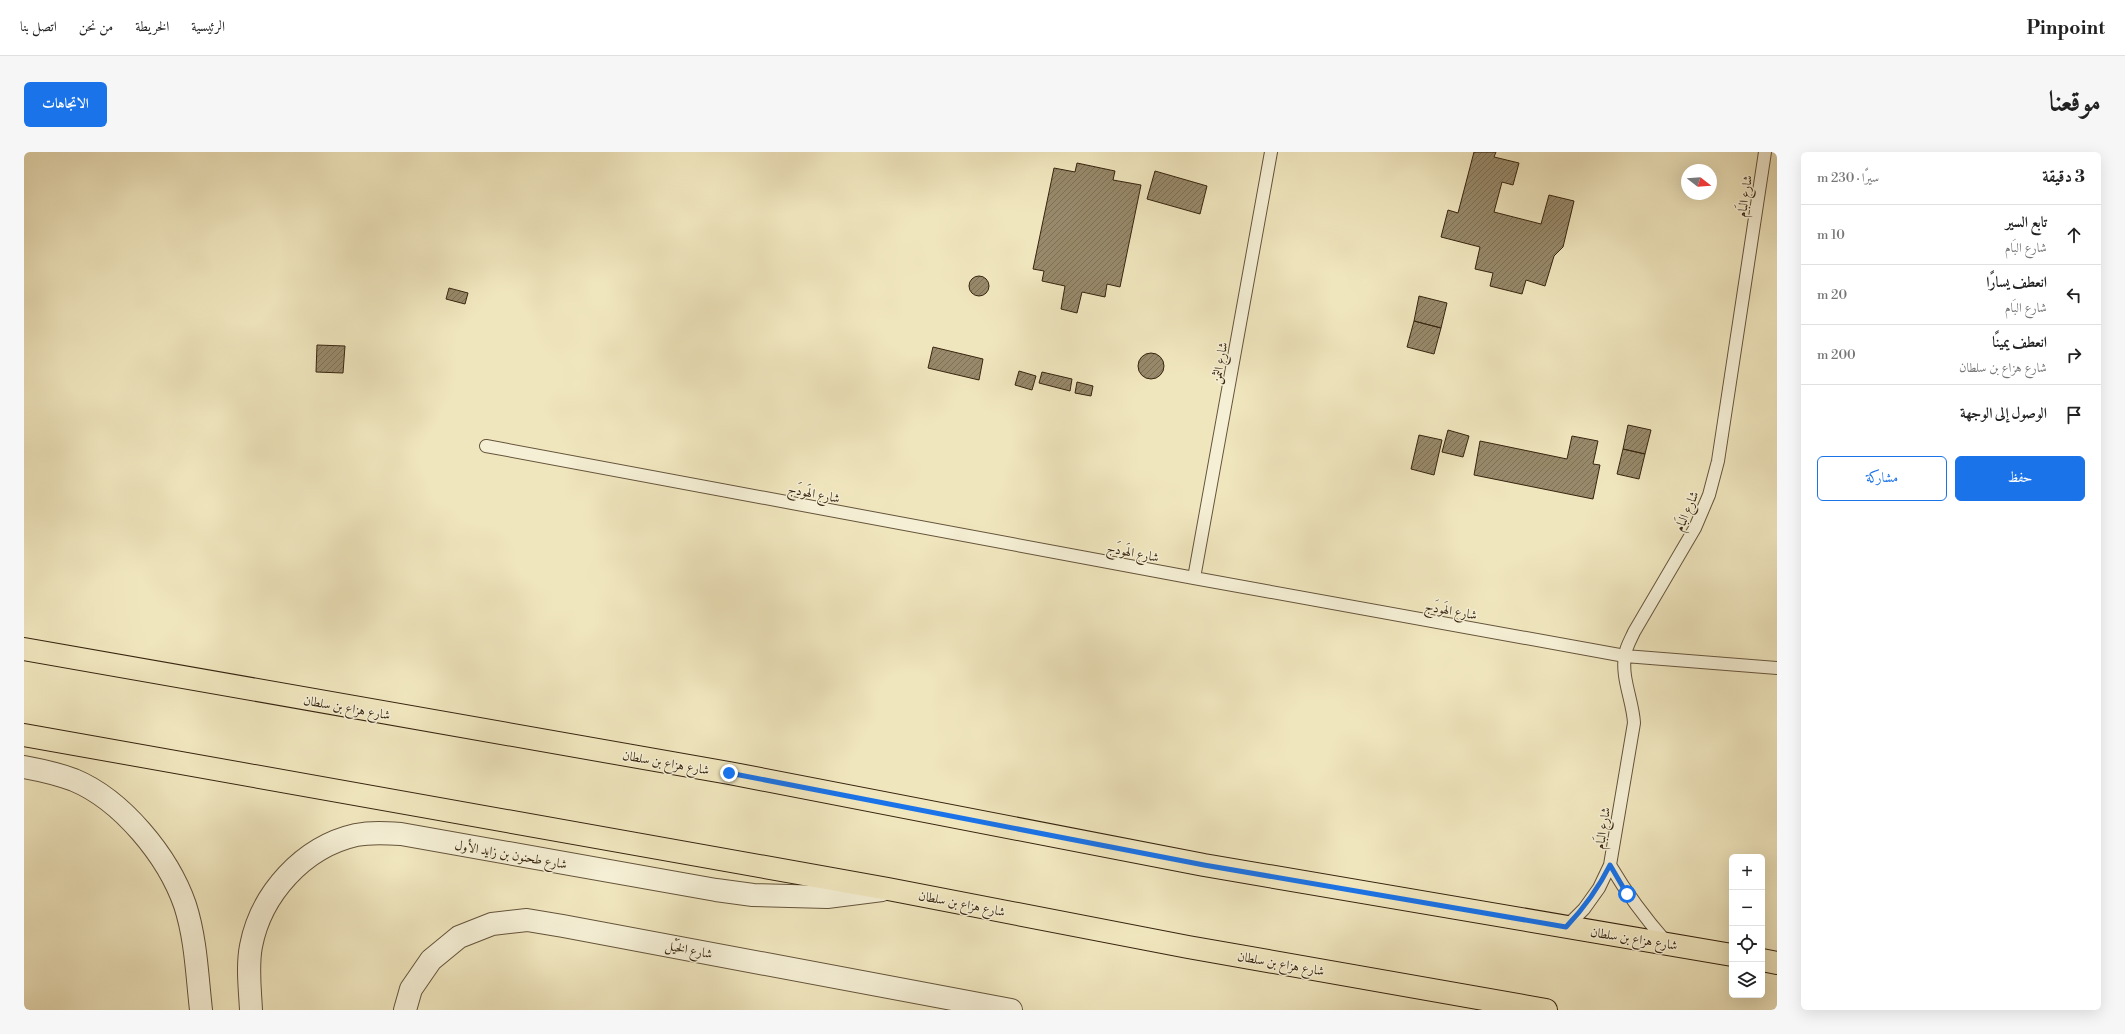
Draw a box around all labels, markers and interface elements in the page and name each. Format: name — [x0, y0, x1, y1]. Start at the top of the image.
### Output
text: Pinpoint — [2026, 16, 2105, 40]
text: اتصل بنا — [20, 18, 57, 36]
text: من نحن — [79, 18, 113, 36]
text: الخريطة — [135, 18, 169, 36]
text: الرئيسية — [191, 18, 225, 36]
button: الاتجاهات — [24, 82, 107, 127]
text: موقعنا — [2049, 85, 2101, 120]
north arrow — [1681, 164, 1717, 200]
text: 3 دقيقة — [2042, 166, 2085, 188]
text: سيرًا · 230 m — [1817, 170, 1879, 186]
street label: شارع البَام — [1732, 174, 1759, 219]
text: تابع السير — [2005, 213, 2047, 232]
icon: ahead — [2063, 224, 2085, 246]
text: 10 m — [1817, 227, 1845, 243]
text: شارع البَام — [2005, 240, 2047, 256]
text: انعطف يسارًا — [1986, 273, 2047, 292]
icon: left — [2063, 284, 2085, 306]
text: 20 m — [1817, 287, 1847, 303]
text: شارع البَام — [2005, 300, 2047, 316]
text: انعطف يمينًا — [1992, 333, 2047, 352]
street label: شارع الثمن — [1208, 341, 1235, 386]
icon: right — [2063, 344, 2085, 366]
text: 200 m — [1817, 347, 1856, 363]
text: شارع هزاع بن سلطان — [1959, 360, 2047, 376]
text: الوصول إلى الوجهة — [1960, 404, 2047, 423]
icon: arrive — [2063, 404, 2085, 426]
button: مشاركة — [1817, 456, 1947, 501]
button: حفظ — [1955, 456, 2085, 501]
street label: شارع الهَودَج — [786, 479, 842, 510]
street label: شارع البَام — [1669, 488, 1705, 535]
street label: شارع الهَودَج — [1105, 538, 1161, 569]
street label: شارع الهَودَج — [1423, 597, 1479, 626]
street label: شارع هزاع بن سلطان — [302, 692, 392, 726]
street label: شارع هزاع بن سلطان — [621, 747, 711, 781]
route end — [720, 764, 738, 782]
street label: شارع البَام — [1590, 806, 1617, 851]
street label: شارع طحنون بن زايد الأول — [453, 836, 569, 876]
map controls — [1729, 854, 1765, 998]
button: + — [1729, 854, 1765, 890]
route start — [1618, 885, 1636, 903]
street label: شارع هزاع بن سلطان — [917, 888, 1007, 923]
button: − — [1729, 890, 1765, 926]
street label: شارع هزاع بن سلطان — [1589, 924, 1679, 957]
button: locate — [1729, 926, 1765, 962]
street label: شارع الخَيْل — [663, 936, 714, 965]
street label: شارع هزاع بن سلطان — [1236, 948, 1326, 982]
button: layers — [1729, 962, 1765, 998]

